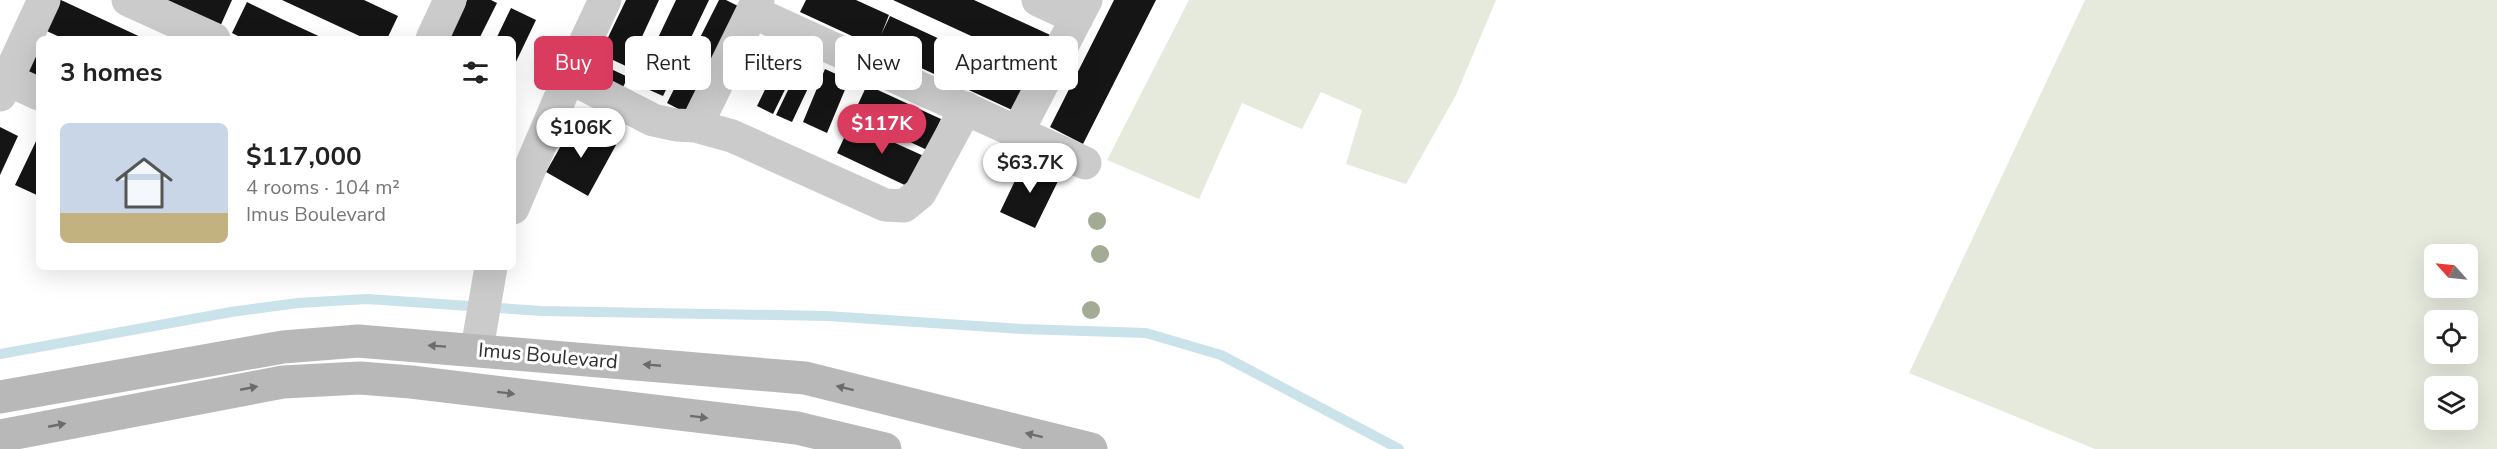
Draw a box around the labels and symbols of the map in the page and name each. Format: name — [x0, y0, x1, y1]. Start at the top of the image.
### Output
pin: $117K — [840, 104, 924, 155]
pin: $106K — [539, 108, 623, 159]
pin: $63.7K — [981, 143, 1079, 194]
north arrow — [2424, 244, 2478, 298]
street label: Imus Boulevard — [477, 336, 619, 376]
one-way arrow — [427, 342, 446, 351]
one-way arrow — [642, 360, 661, 369]
one-way arrow — [836, 382, 854, 392]
one-way arrow — [240, 383, 259, 392]
one-way arrow — [496, 389, 515, 398]
one-way arrow — [690, 412, 709, 421]
one-way arrow — [48, 420, 67, 429]
one-way arrow — [1025, 429, 1044, 439]

